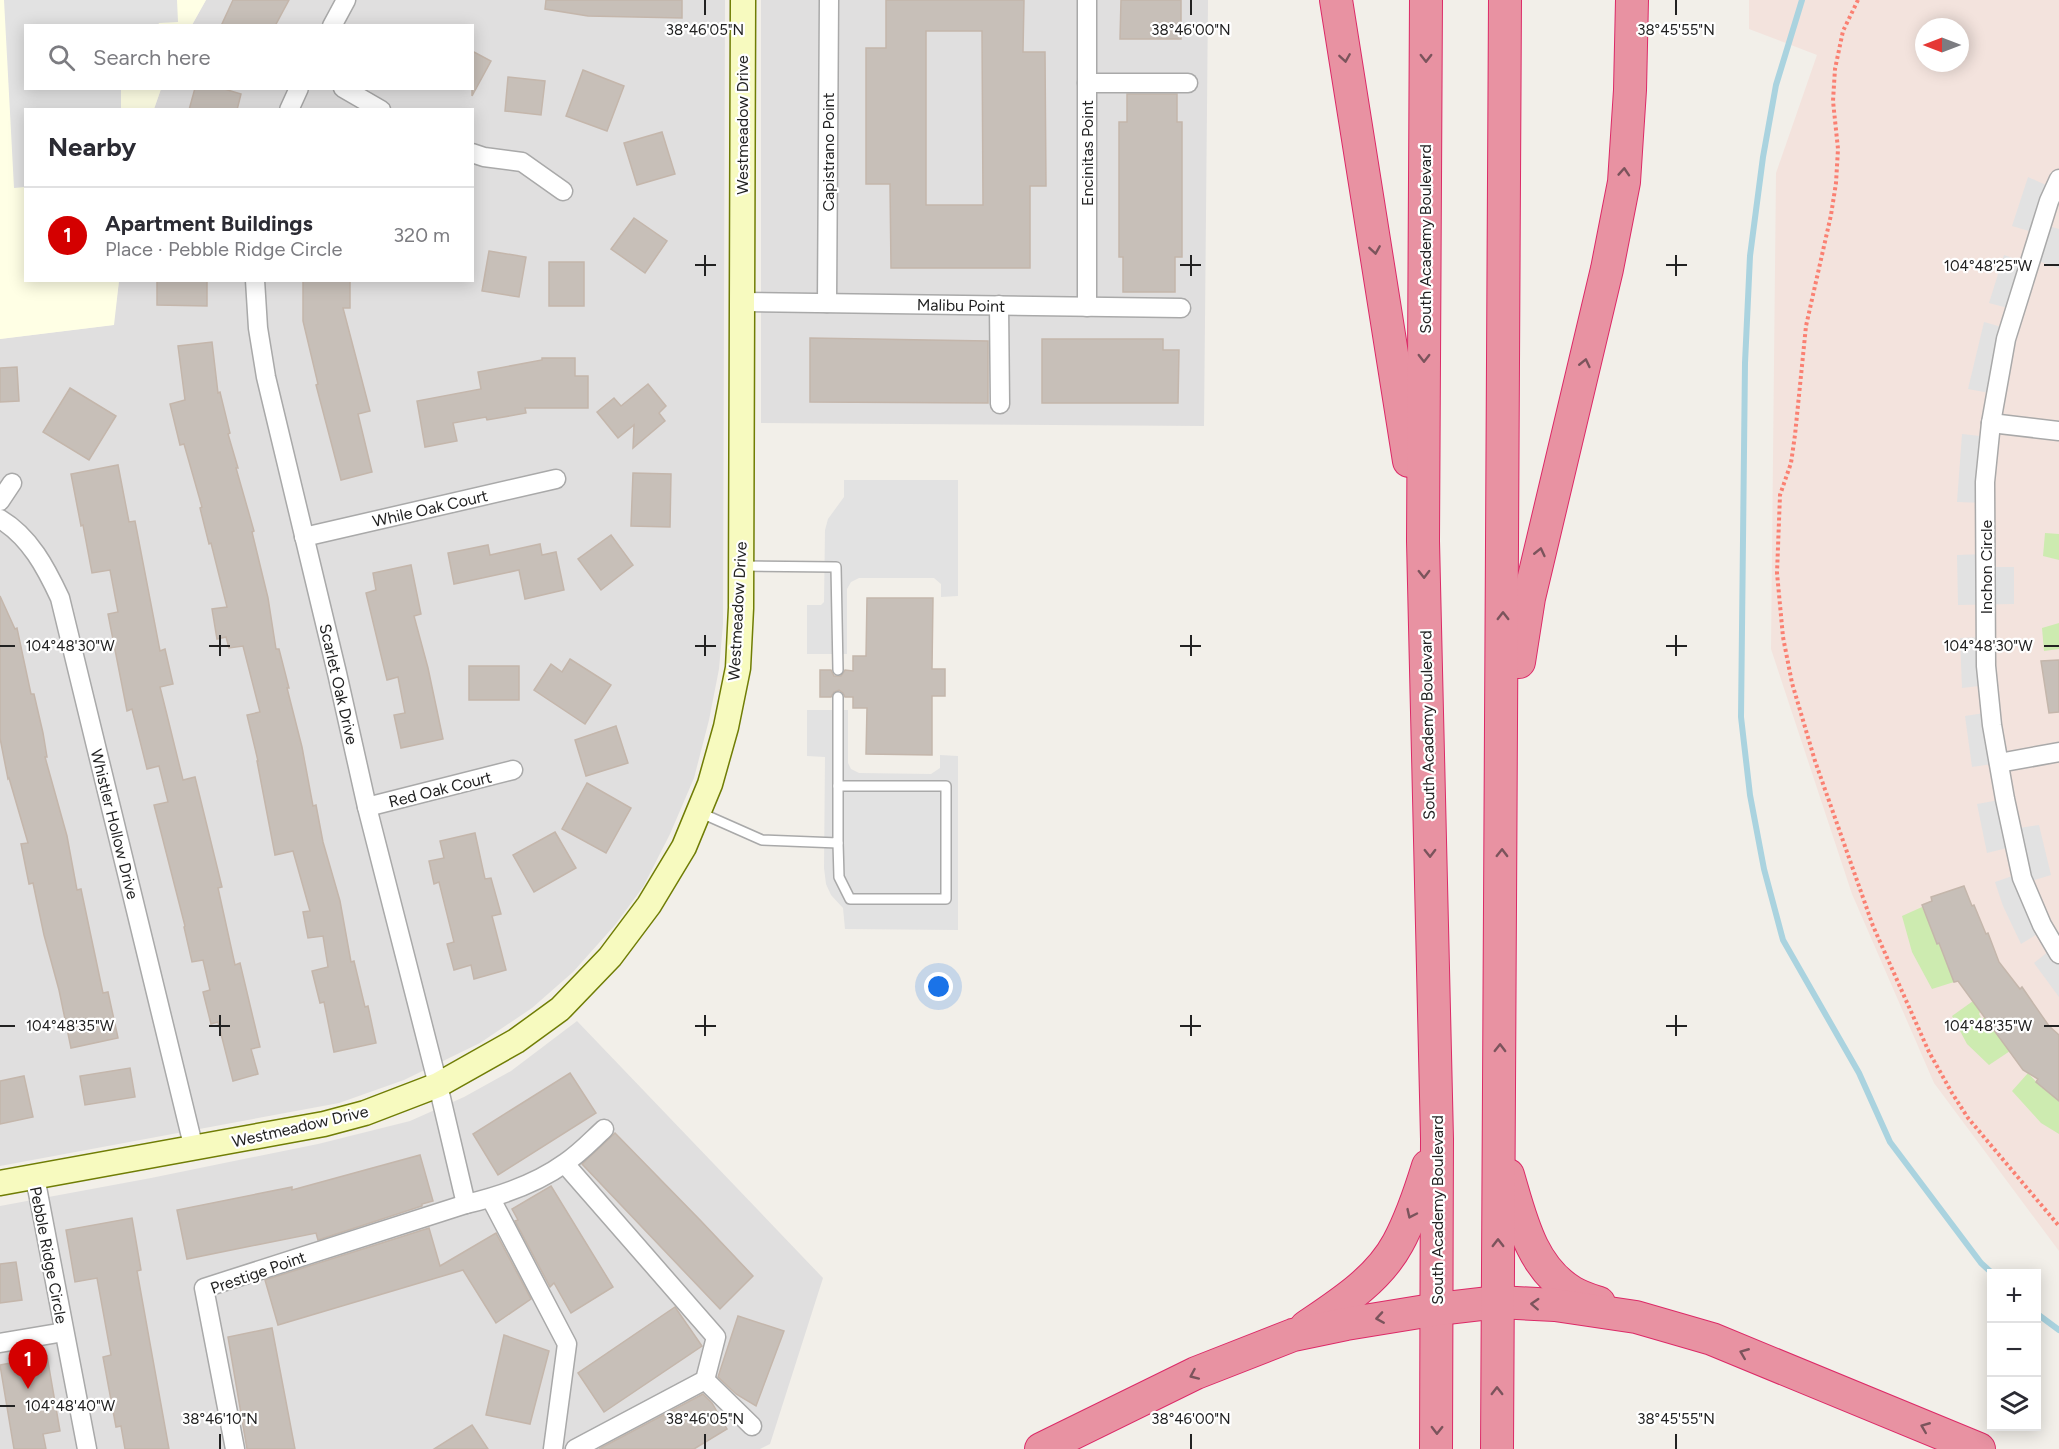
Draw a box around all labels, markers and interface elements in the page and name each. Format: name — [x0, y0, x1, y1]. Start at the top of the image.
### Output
north arrow — [1915, 18, 1969, 72]
text: 38°46'05"N — [666, 21, 744, 39]
text: 38°46'00"N — [1151, 21, 1231, 39]
text: 38°45'55"N — [1637, 21, 1715, 39]
search box — [24, 24, 474, 90]
icon: search — [45, 41, 78, 74]
text: Search here — [93, 44, 211, 71]
one-way arrow — [1339, 53, 1351, 62]
one-way arrow — [1419, 54, 1432, 63]
street label: Westmeadow Drive — [733, 55, 752, 195]
street label: Capistrano Point — [819, 92, 838, 212]
street label: Encinitas Point — [1078, 100, 1097, 206]
text: Nearby — [48, 131, 136, 163]
street label: South Academy Boulevard — [1416, 144, 1435, 334]
one-way arrow — [1618, 167, 1631, 176]
text: Apartment Buildings — [105, 210, 313, 237]
text: 1 — [63, 223, 72, 247]
text: 320 m — [393, 223, 450, 247]
text: Place · Pebble Ridge Circle — [105, 237, 342, 261]
one-way arrow — [1369, 246, 1381, 255]
text: 104°48'25"W — [1944, 257, 2033, 275]
street label: Malibu Point — [917, 295, 1005, 316]
one-way arrow — [1418, 354, 1430, 363]
one-way arrow — [1577, 358, 1590, 368]
street label: While Oak Court — [371, 486, 490, 531]
street label: Inchon Circle — [1977, 519, 1996, 614]
street label: Westmeadow Drive — [724, 541, 751, 681]
one-way arrow — [1532, 548, 1545, 558]
one-way arrow — [1418, 570, 1430, 579]
one-way arrow — [1497, 612, 1509, 621]
street label: Scarlet Oak Drive — [315, 622, 362, 747]
street label: South Academy Boulevard — [1416, 630, 1439, 820]
text: 104°48'30"W — [25, 637, 115, 655]
text: 104°48'30"W — [1943, 637, 2033, 655]
street label: Whistler Hollow Drive — [87, 747, 142, 901]
street label: Red Oak Court — [387, 767, 494, 811]
one-way arrow — [1424, 849, 1436, 858]
one-way arrow — [1495, 849, 1508, 858]
your location — [924, 972, 953, 1001]
text: 104°48'35"W — [26, 1017, 115, 1035]
text: 104°48'35"W — [1944, 1017, 2033, 1035]
one-way arrow — [1494, 1044, 1506, 1053]
street label: Westmeadow Drive — [230, 1101, 370, 1151]
street label: South Academy Boulevard — [1428, 1115, 1447, 1305]
street label: Pebble Ridge Circle — [26, 1185, 71, 1326]
one-way arrow — [1407, 1208, 1419, 1219]
one-way arrow — [1492, 1239, 1504, 1248]
street label: Prestige Point — [208, 1247, 308, 1298]
map controls — [1987, 1269, 2041, 1431]
button: + — [1987, 1269, 2041, 1323]
one-way arrow — [1531, 1297, 1540, 1310]
one-way arrow — [1375, 1311, 1385, 1324]
button: − — [1987, 1323, 2041, 1377]
pin: 1 — [9, 1340, 48, 1389]
one-way arrow — [1740, 1348, 1751, 1360]
one-way arrow — [1190, 1367, 1201, 1379]
button: layers — [1987, 1377, 2041, 1431]
one-way arrow — [1491, 1386, 1503, 1395]
text: 104°48'40"W — [25, 1397, 116, 1415]
text: 38°46'10"N — [182, 1410, 258, 1428]
text: 38°46'05"N — [666, 1410, 744, 1428]
text: 38°46'00"N — [1151, 1410, 1231, 1428]
text: 38°45'55"N — [1637, 1410, 1715, 1428]
one-way arrow — [1920, 1422, 1931, 1434]
one-way arrow — [1430, 1426, 1443, 1435]

